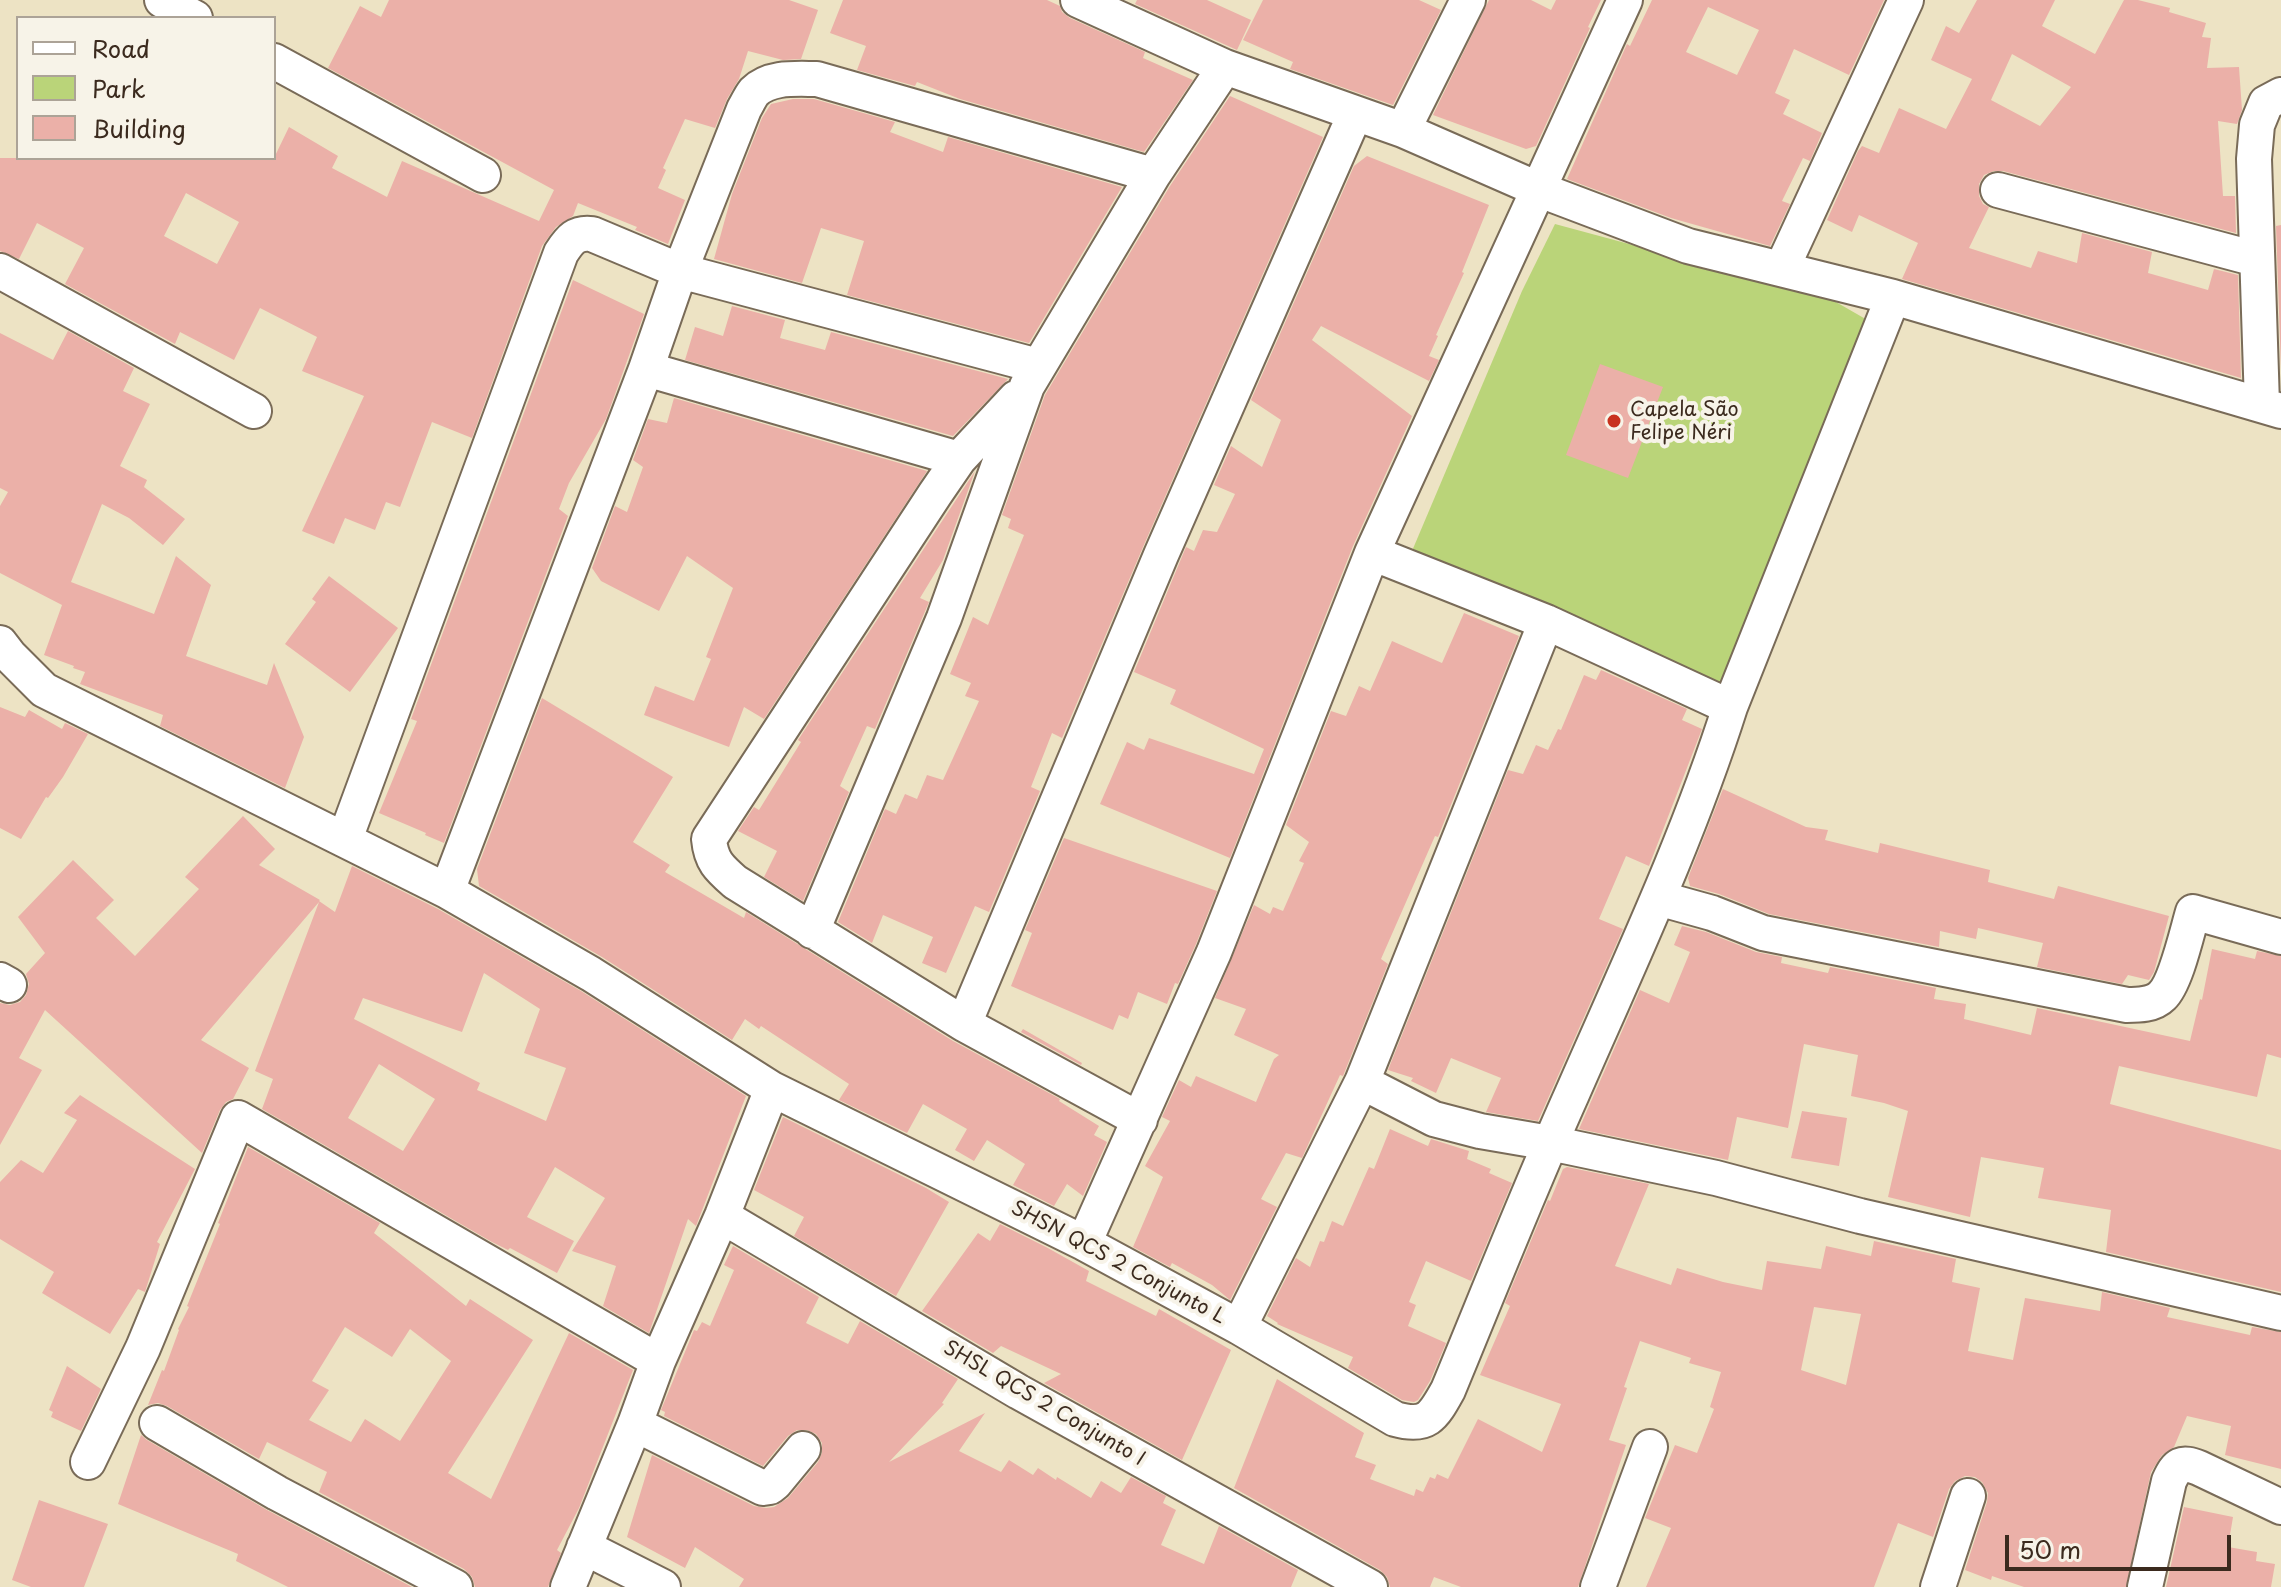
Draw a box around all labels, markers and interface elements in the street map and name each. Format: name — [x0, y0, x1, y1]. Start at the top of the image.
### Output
legend — [16, 16, 276, 160]
text: Road — [92, 30, 150, 66]
text: Park — [92, 70, 146, 106]
text: Building — [92, 110, 186, 146]
place label: Capela São Felipe Néri — [1630, 398, 1739, 445]
marker: Capela São Felipe Néri — [1605, 412, 1623, 430]
street label: SHSN QCS 2 Conjunto L — [1007, 1196, 1229, 1330]
street label: SHSL QCS 2 Conjunto I — [939, 1336, 1149, 1472]
scale bar — [2009, 1519, 2235, 1569]
text: 50 m — [2019, 1531, 2081, 1567]

